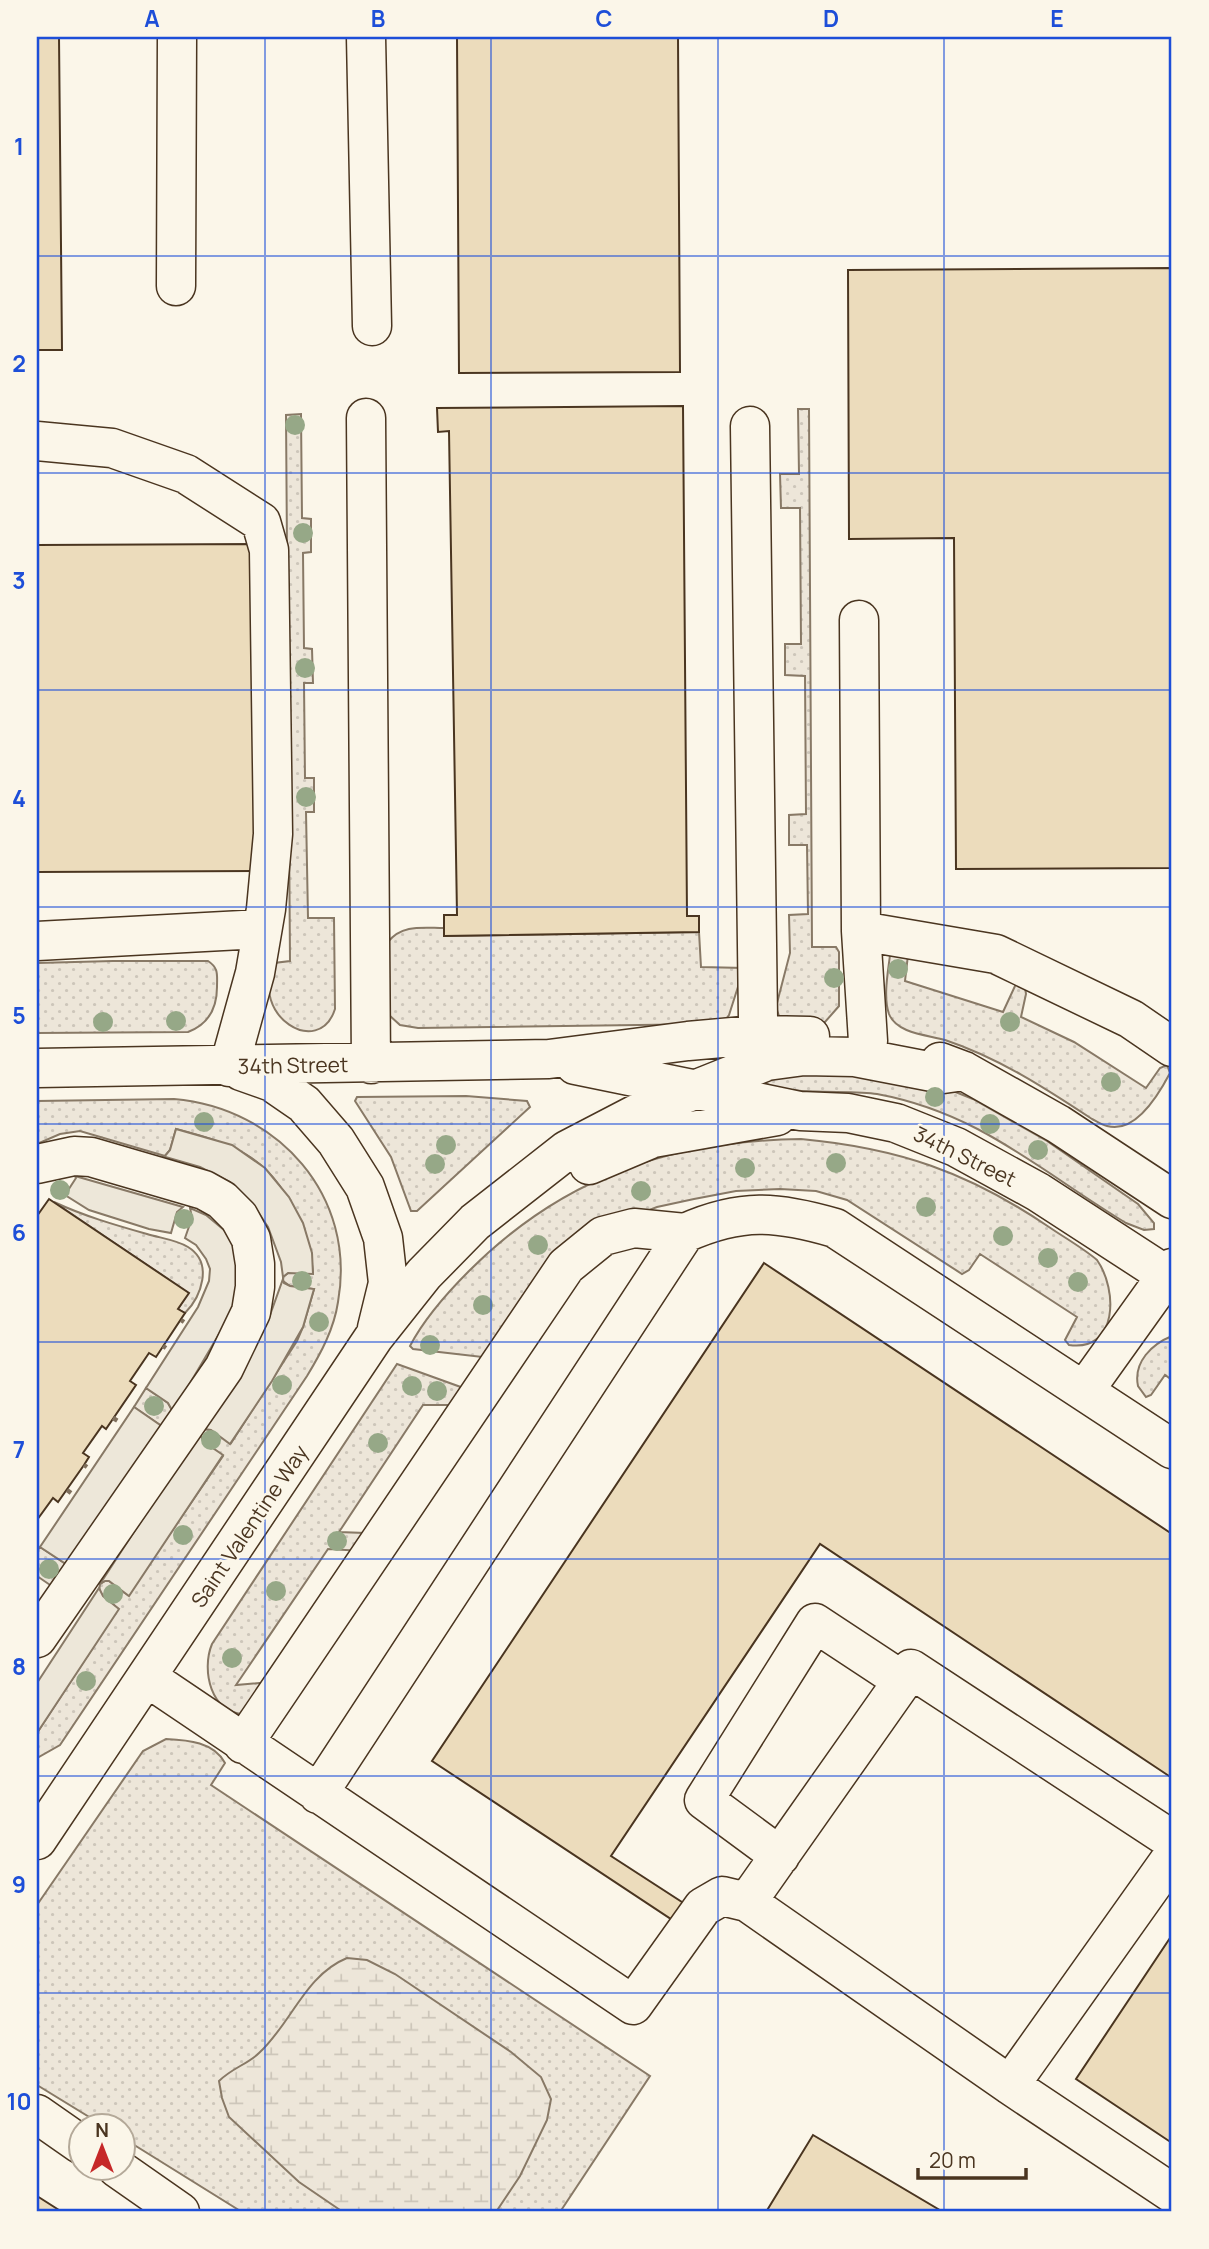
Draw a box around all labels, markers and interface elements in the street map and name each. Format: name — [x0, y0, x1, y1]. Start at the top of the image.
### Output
text: A — [144, 2, 160, 34]
text: B — [371, 2, 385, 34]
text: C — [596, 2, 613, 34]
text: D — [823, 2, 839, 34]
text: E — [1050, 2, 1064, 34]
text: 1 — [14, 130, 24, 162]
text: 2 — [12, 347, 26, 379]
text: 3 — [12, 564, 26, 596]
text: 4 — [12, 782, 26, 814]
text: 5 — [12, 999, 26, 1031]
street label: 34th Street — [237, 1050, 349, 1080]
street label: 34th Street — [909, 1119, 1021, 1193]
text: 6 — [12, 1216, 26, 1248]
text: 7 — [13, 1433, 25, 1465]
street label: Saint Valentine Way — [184, 1439, 314, 1613]
text: 8 — [12, 1650, 26, 1682]
text: 9 — [12, 1868, 26, 1900]
text: 10 — [6, 2085, 32, 2117]
north arrow — [66, 2112, 136, 2182]
text: N — [95, 2117, 109, 2143]
scale bar — [918, 2137, 1027, 2181]
text: 20 m — [929, 2146, 976, 2174]

